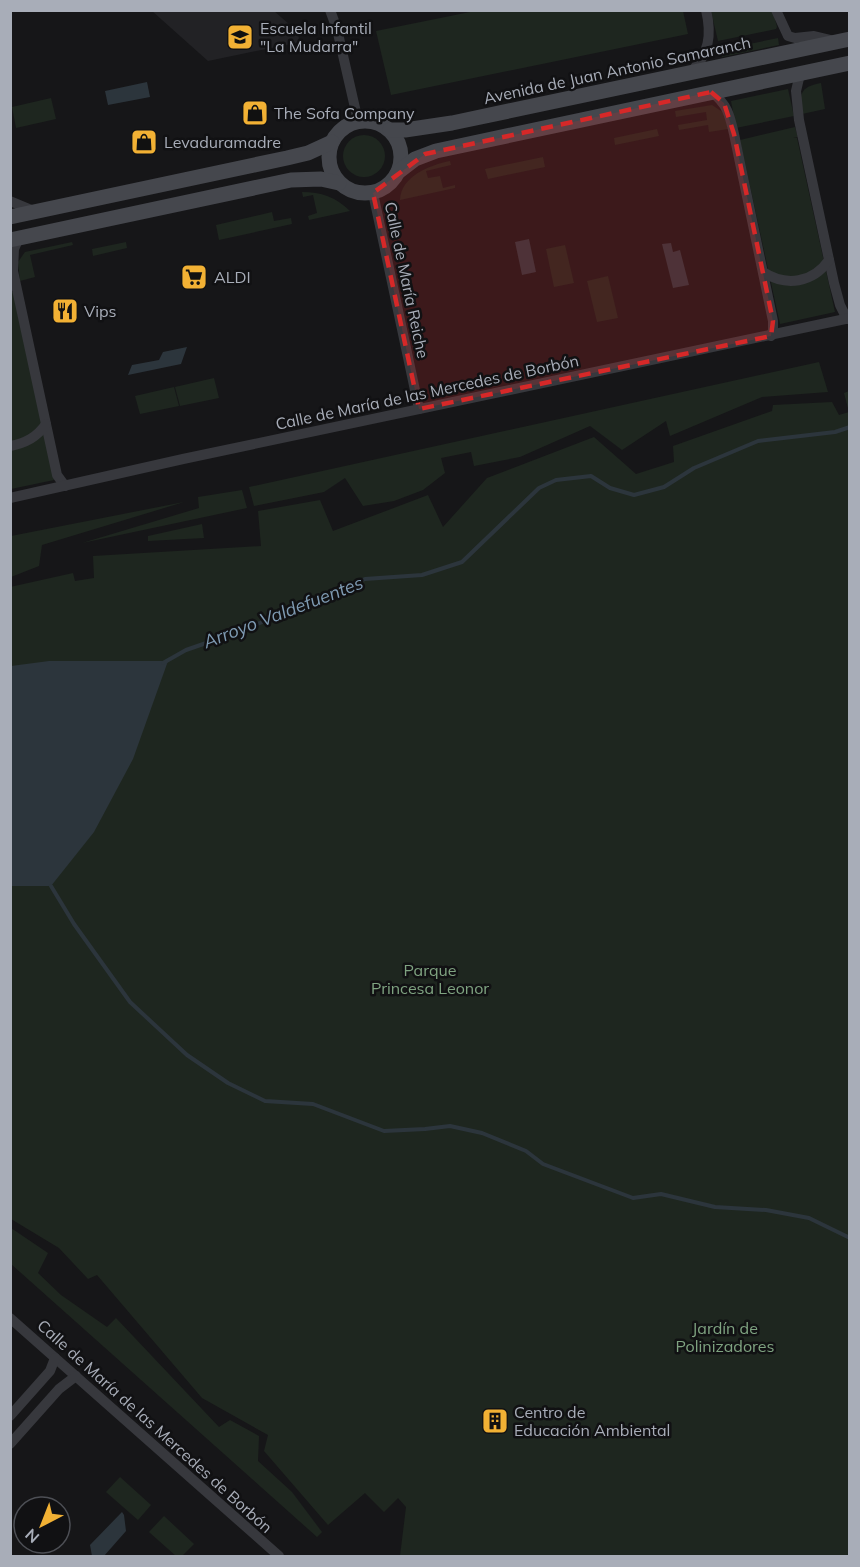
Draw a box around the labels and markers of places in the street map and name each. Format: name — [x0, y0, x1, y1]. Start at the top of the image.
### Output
place label: Escuela Infantil "La Mudarra" — [260, 18, 372, 56]
school or university icon: Escuela Infantil "La Mudarra" — [225, 22, 255, 52]
shop icon: The Sofa Company — [240, 98, 270, 128]
place label: The Sofa Company — [274, 103, 415, 123]
shop icon: Levaduramadre — [129, 127, 159, 157]
place label: Levaduramadre — [164, 132, 281, 152]
supermarket icon: ALDI — [179, 262, 209, 292]
place label: ALDI — [214, 267, 251, 287]
restaurant icon: Vips — [50, 296, 80, 326]
place label: Vips — [84, 301, 117, 321]
place label: Centro de Educación Ambiental — [514, 1402, 670, 1440]
building icon: Centro de Educación Ambiental — [480, 1406, 510, 1436]

